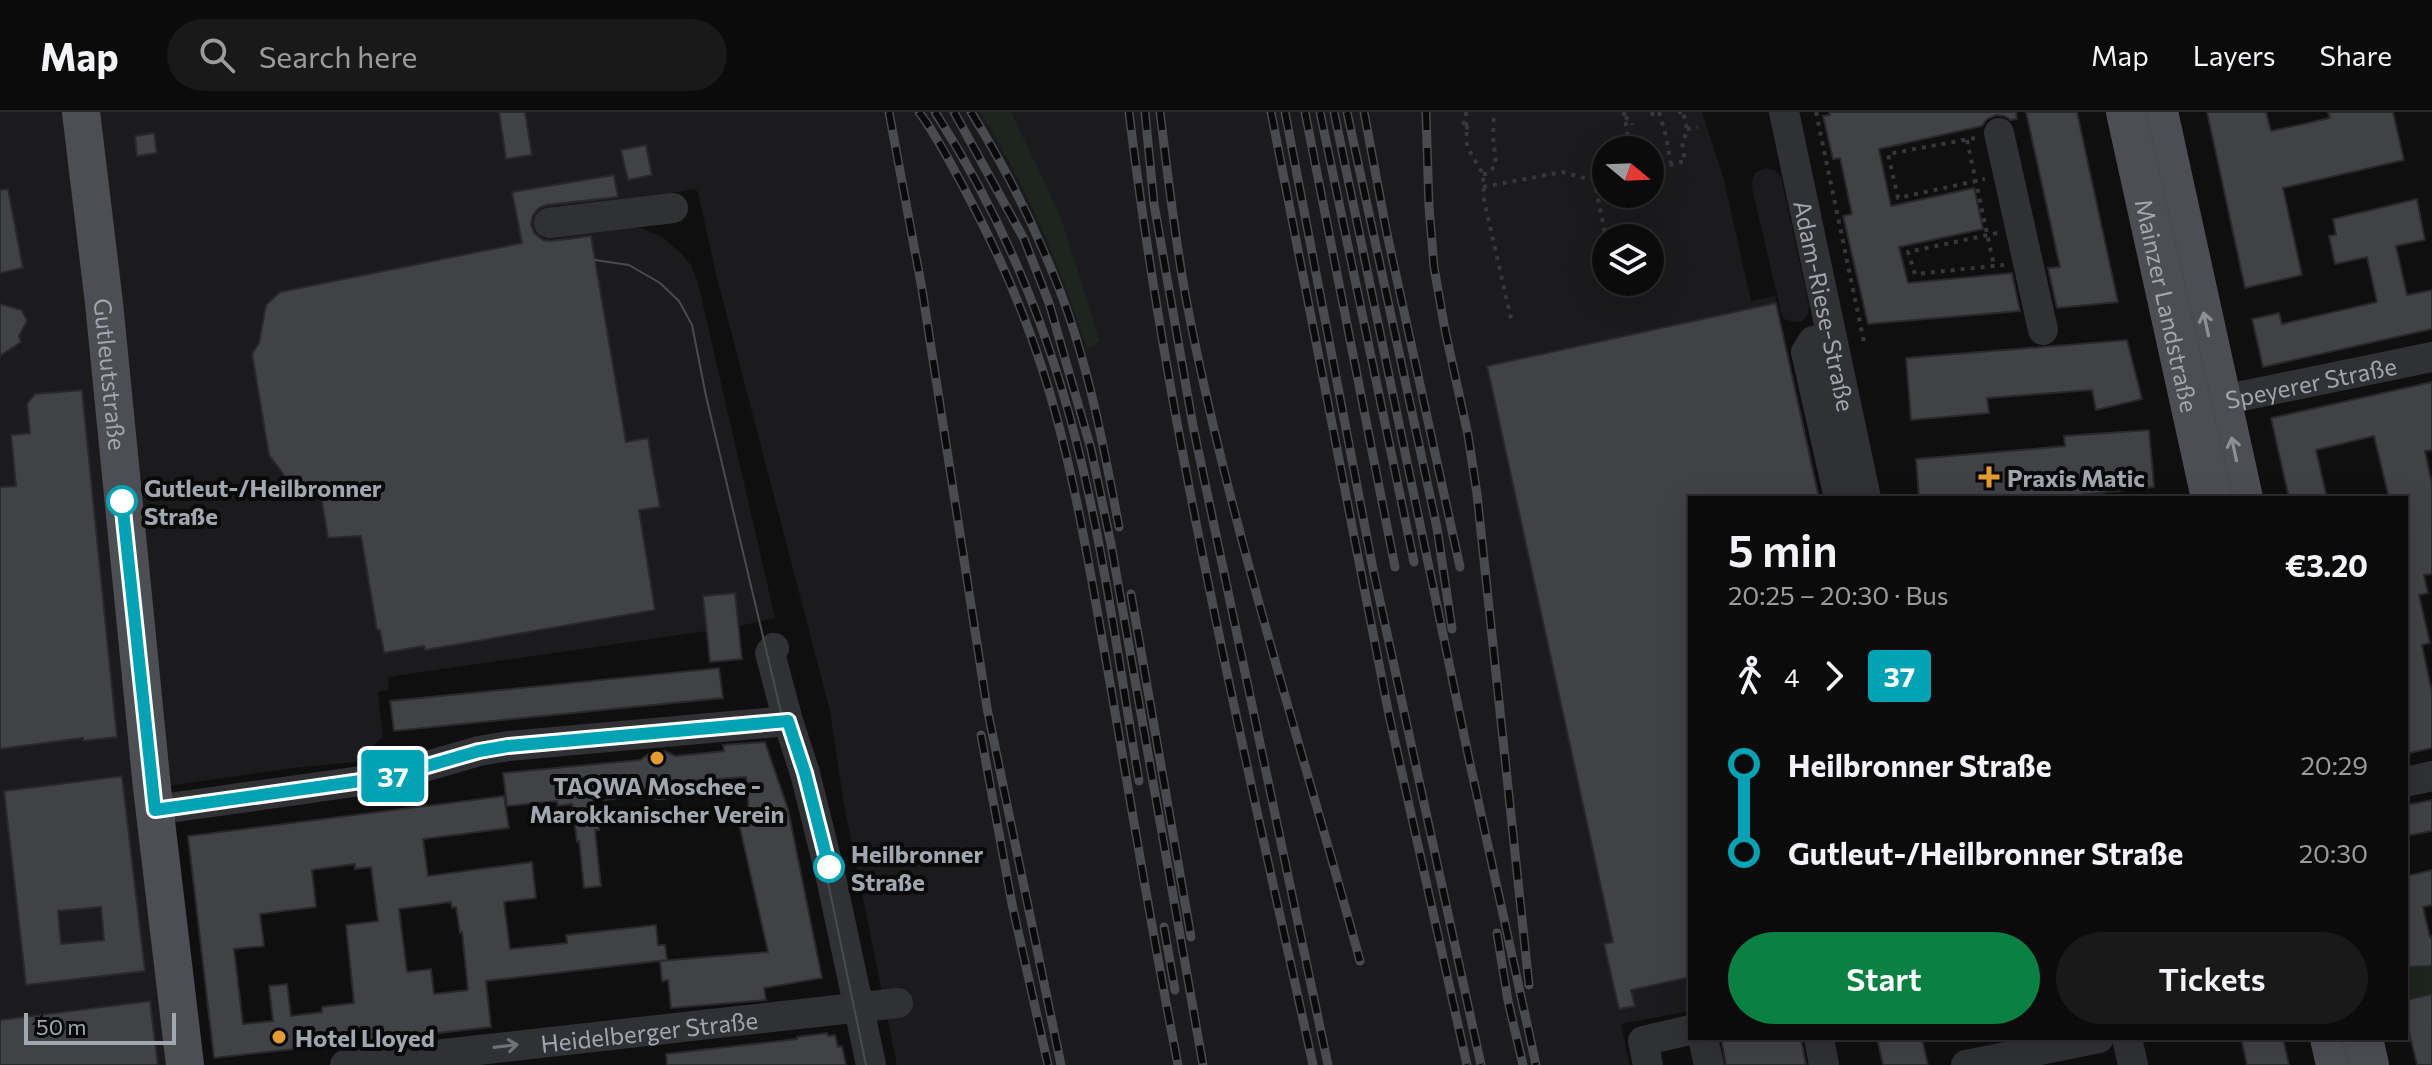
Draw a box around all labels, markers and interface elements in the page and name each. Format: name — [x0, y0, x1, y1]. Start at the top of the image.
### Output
search box — [167, 19, 727, 91]
text: Map — [40, 32, 119, 79]
icon: search — [195, 33, 239, 77]
text: Search here — [259, 37, 417, 74]
text: Map — [2091, 38, 2149, 72]
text: Layers — [2193, 38, 2275, 72]
text: Share — [2319, 38, 2392, 72]
north arrow — [1592, 136, 1664, 208]
map controls — [1592, 136, 1664, 296]
street label: Mainzer Landstraße — [2130, 196, 2205, 415]
street label: Adam-Riese-Straße — [1789, 197, 1862, 414]
button: layers — [1592, 224, 1664, 296]
street label: Gutleutstraße — [89, 297, 133, 452]
one-way arrow — [2198, 312, 2213, 338]
street label: Speyerer Straße — [2223, 350, 2399, 414]
one-way arrow — [2226, 437, 2241, 463]
place label: Praxis Matic — [2007, 463, 2145, 492]
marker: Praxis Matic — [1978, 466, 2000, 488]
place label: Gutleut-/Heilbronner Straße — [144, 473, 382, 530]
marker: Gutleut-/Heilbronner Straße — [107, 486, 137, 516]
text: 5 min — [1728, 522, 1838, 576]
text: €3.20 — [2285, 546, 2368, 583]
text: 20:25 – 20:30 · Bus — [1728, 579, 1949, 610]
icon: walk — [1728, 654, 1772, 698]
icon: forward — [1812, 654, 1856, 698]
text: 37 — [1884, 659, 1915, 693]
text: 4 — [1784, 661, 1800, 692]
text: Heilbronner Straße — [1788, 746, 2052, 783]
marker: TAQWA Moschee - Marokkanischer Verein — [648, 749, 666, 767]
text: 20:29 — [2300, 749, 2368, 780]
line badge: 37 — [357, 750, 429, 802]
text: 37 — [377, 759, 409, 793]
place label: TAQWA Moschee - Marokkanischer Verein — [530, 771, 784, 828]
text: Gutleut-/Heilbronner Straße — [1788, 834, 2183, 871]
text: 20:30 — [2299, 837, 2368, 868]
place label: Heilbronner Straße — [851, 839, 983, 896]
marker: Heilbronner Straße — [814, 852, 844, 882]
button: Start — [1728, 932, 2040, 1024]
button: Tickets — [2056, 932, 2368, 1024]
street label: Heidelberger Straße — [539, 1004, 759, 1057]
scale bar — [24, 1009, 176, 1045]
text: 50 m — [36, 1013, 86, 1040]
place label: Hotel Lloyed — [295, 1023, 435, 1052]
marker: Hotel Lloyed — [270, 1028, 288, 1046]
one-way arrow — [492, 1039, 518, 1054]

